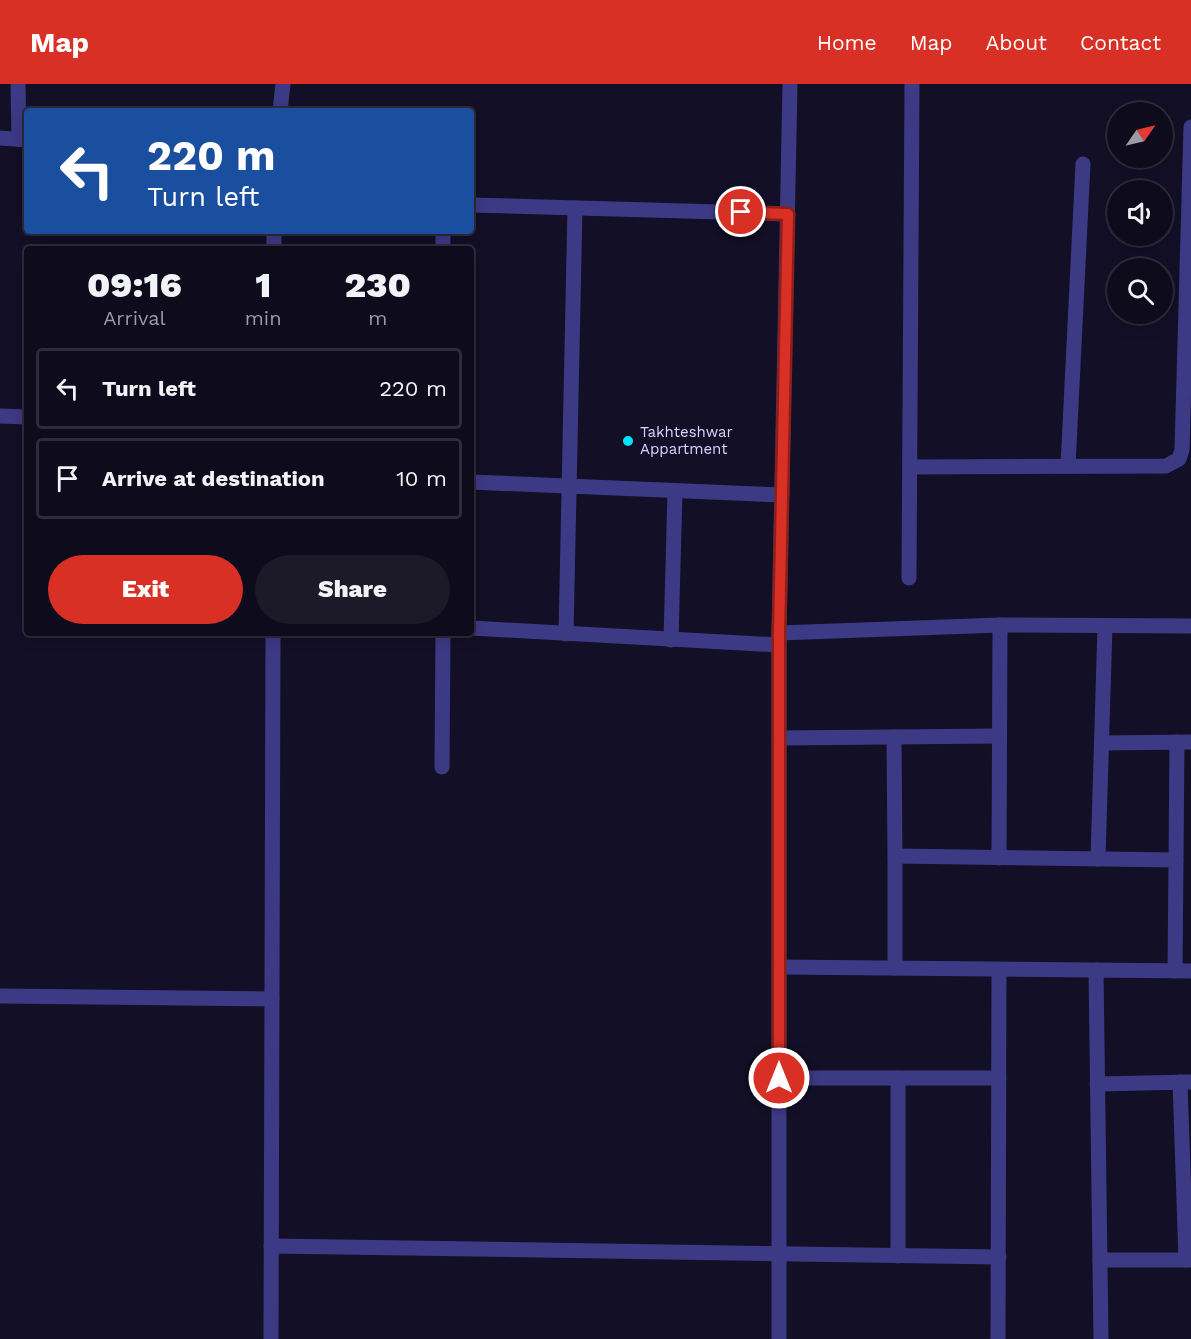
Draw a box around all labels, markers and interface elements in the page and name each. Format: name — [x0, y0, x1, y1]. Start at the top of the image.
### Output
text: Map — [30, 26, 89, 59]
text: Home — [817, 30, 877, 55]
text: Map — [910, 30, 953, 55]
text: About — [986, 30, 1047, 55]
text: Contact — [1080, 30, 1161, 55]
north arrow — [1107, 102, 1173, 168]
map controls — [1107, 102, 1173, 324]
text: 220 m — [147, 131, 276, 180]
icon: left — [48, 132, 126, 210]
button: sound — [1107, 180, 1173, 246]
text: Turn left — [147, 181, 259, 213]
pin — [715, 186, 766, 237]
icon: arrive — [724, 195, 757, 228]
button: search — [1107, 258, 1173, 324]
text: 09:16 — [87, 264, 182, 306]
text: 1 — [255, 264, 271, 306]
text: 230 — [344, 264, 411, 306]
text: Arrival — [103, 306, 166, 330]
text: min — [245, 306, 282, 330]
text: m — [368, 306, 387, 330]
icon: left — [51, 372, 84, 405]
text: Turn left — [102, 376, 196, 401]
text: 220 m — [379, 376, 447, 401]
place label: Takhteshwar Appartment — [640, 423, 733, 458]
marker: Takhteshwar Appartment — [621, 434, 635, 448]
icon: arrive — [51, 462, 84, 495]
text: Arrive at destination — [102, 466, 325, 491]
text: 10 m — [396, 466, 447, 491]
button: Exit — [48, 555, 243, 624]
button: Share — [255, 555, 450, 624]
position arrow — [747, 1046, 811, 1110]

